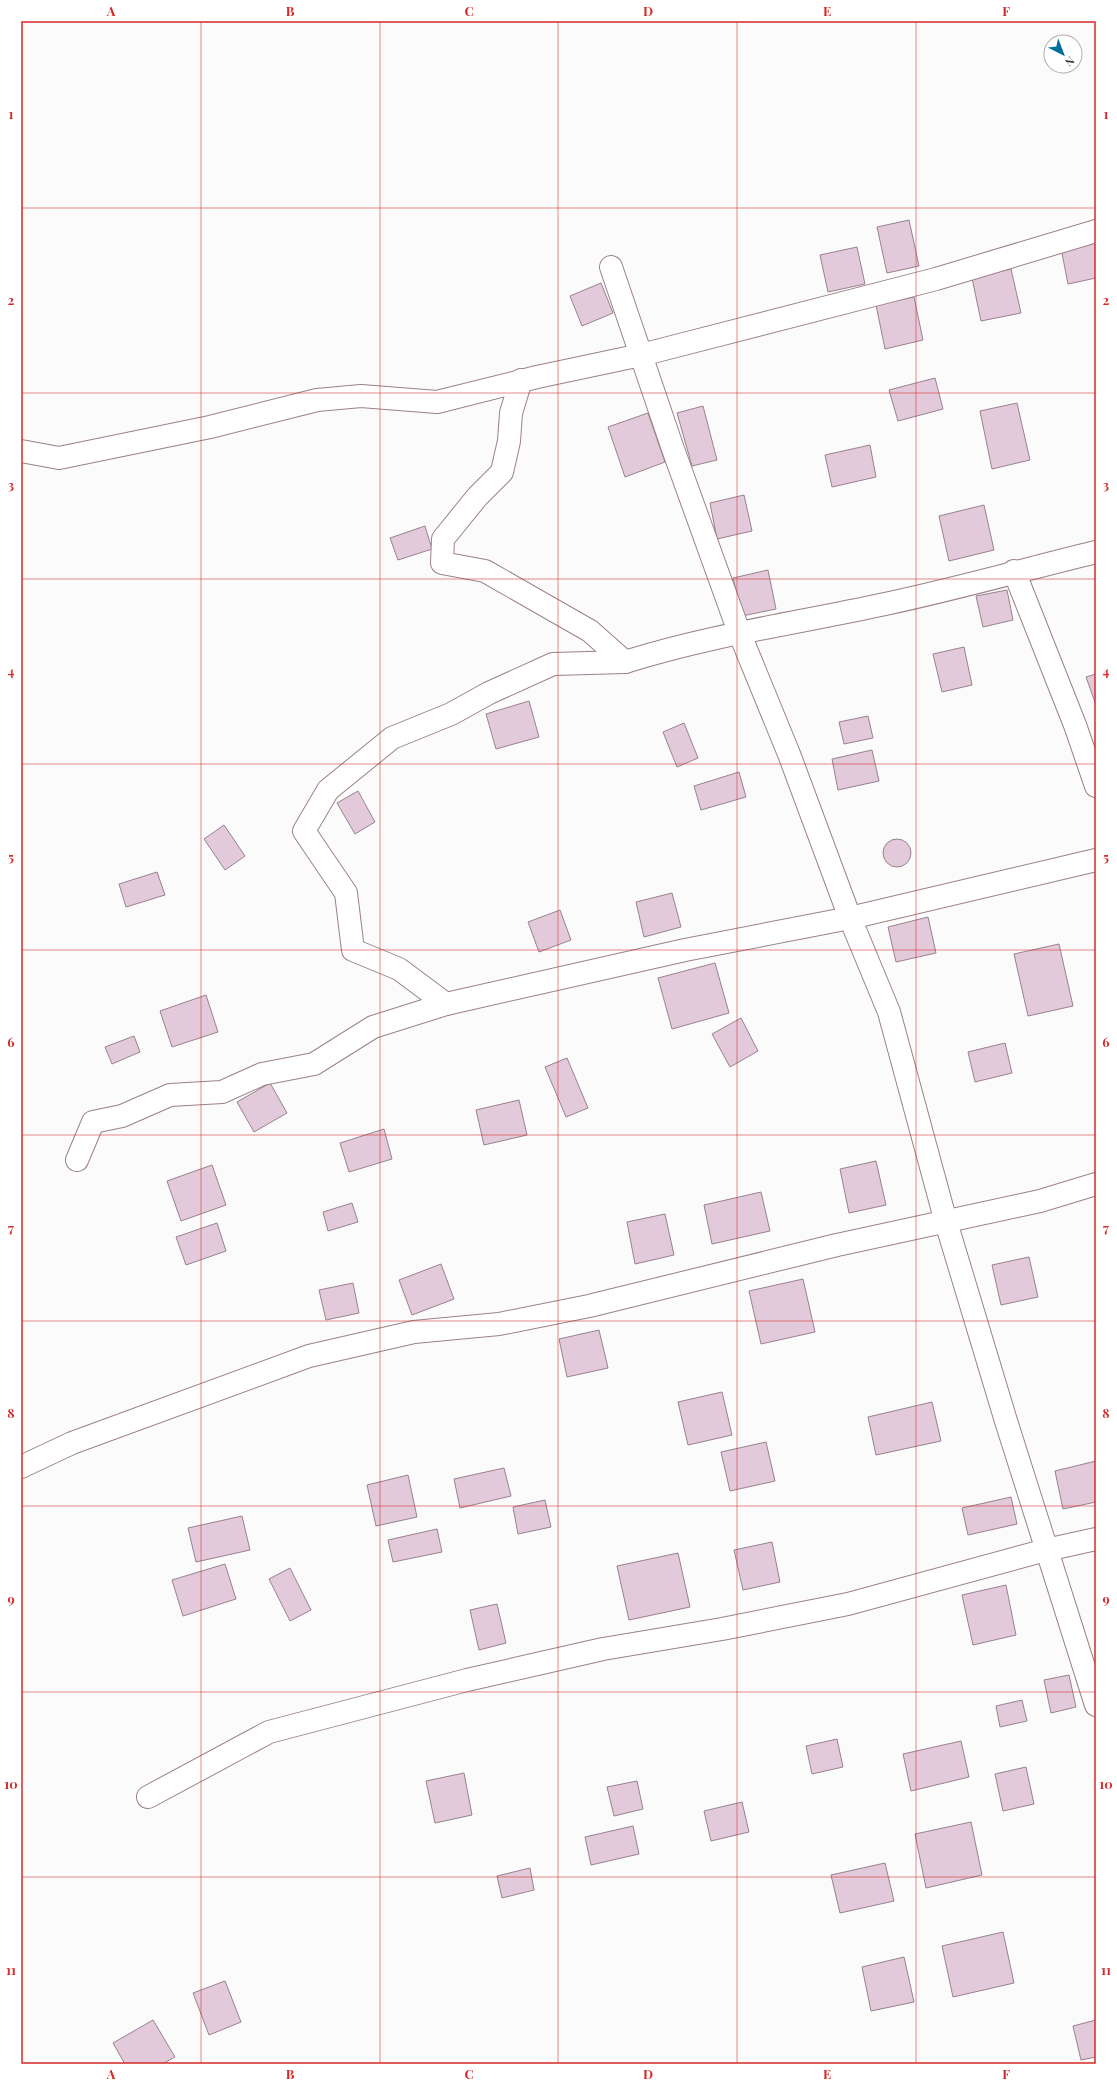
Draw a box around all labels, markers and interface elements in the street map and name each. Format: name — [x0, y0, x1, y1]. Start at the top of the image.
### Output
text: A — [106, 2, 116, 19]
text: B — [286, 2, 295, 19]
text: C — [464, 2, 474, 19]
text: D — [643, 2, 653, 19]
text: E — [823, 2, 831, 19]
text: F — [1002, 2, 1010, 19]
north arrow — [1043, 34, 1083, 74]
text: N — [1062, 54, 1078, 70]
text: 1 — [9, 105, 14, 122]
text: 1 — [1104, 105, 1109, 122]
text: 2 — [8, 291, 15, 308]
text: 2 — [1103, 291, 1110, 308]
text: 3 — [8, 476, 14, 493]
text: 3 — [1103, 476, 1109, 493]
text: 4 — [8, 662, 15, 679]
text: 4 — [1103, 662, 1110, 679]
text: 5 — [8, 848, 14, 865]
text: 5 — [1103, 848, 1109, 865]
text: 6 — [7, 1033, 15, 1050]
text: 6 — [1102, 1033, 1110, 1050]
text: 7 — [8, 1219, 14, 1236]
text: 7 — [1103, 1219, 1109, 1236]
text: 8 — [7, 1404, 15, 1421]
text: 8 — [1102, 1404, 1110, 1421]
text: 9 — [7, 1590, 15, 1607]
text: 9 — [1102, 1590, 1110, 1607]
text: 10 — [4, 1775, 18, 1792]
text: 10 — [1099, 1775, 1113, 1792]
text: 11 — [6, 1961, 16, 1978]
text: 11 — [1101, 1961, 1111, 1978]
text: A — [106, 2065, 116, 2082]
text: B — [286, 2065, 295, 2082]
text: C — [464, 2065, 474, 2082]
text: D — [643, 2065, 653, 2082]
text: E — [823, 2065, 831, 2082]
text: F — [1002, 2065, 1010, 2082]

